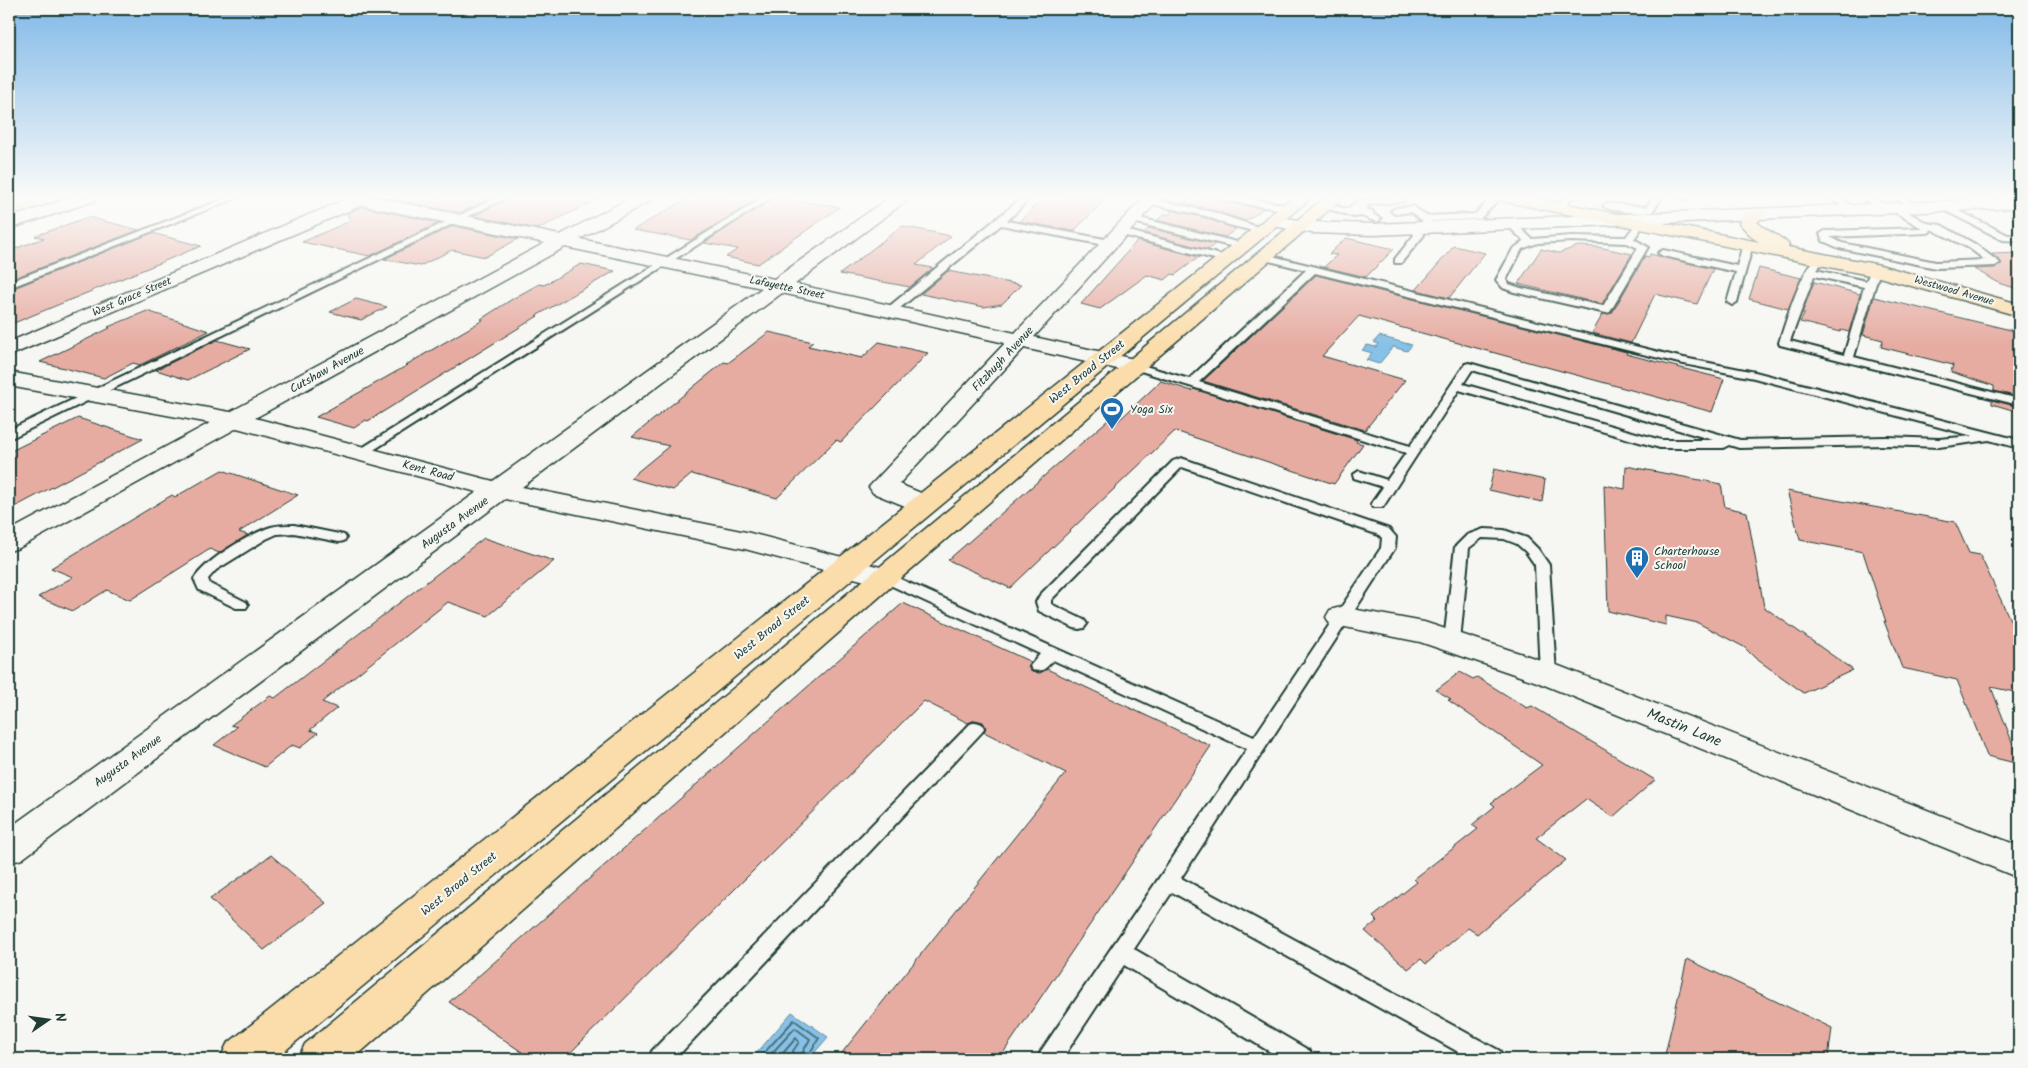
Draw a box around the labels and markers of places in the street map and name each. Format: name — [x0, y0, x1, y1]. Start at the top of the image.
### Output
sports icon: Yoga Six — [1099, 396, 1125, 430]
place label: Yoga Six — [1130, 400, 1174, 419]
place label: Charterhouse School — [1654, 542, 1720, 575]
building icon: Charterhouse School — [1624, 545, 1650, 579]

